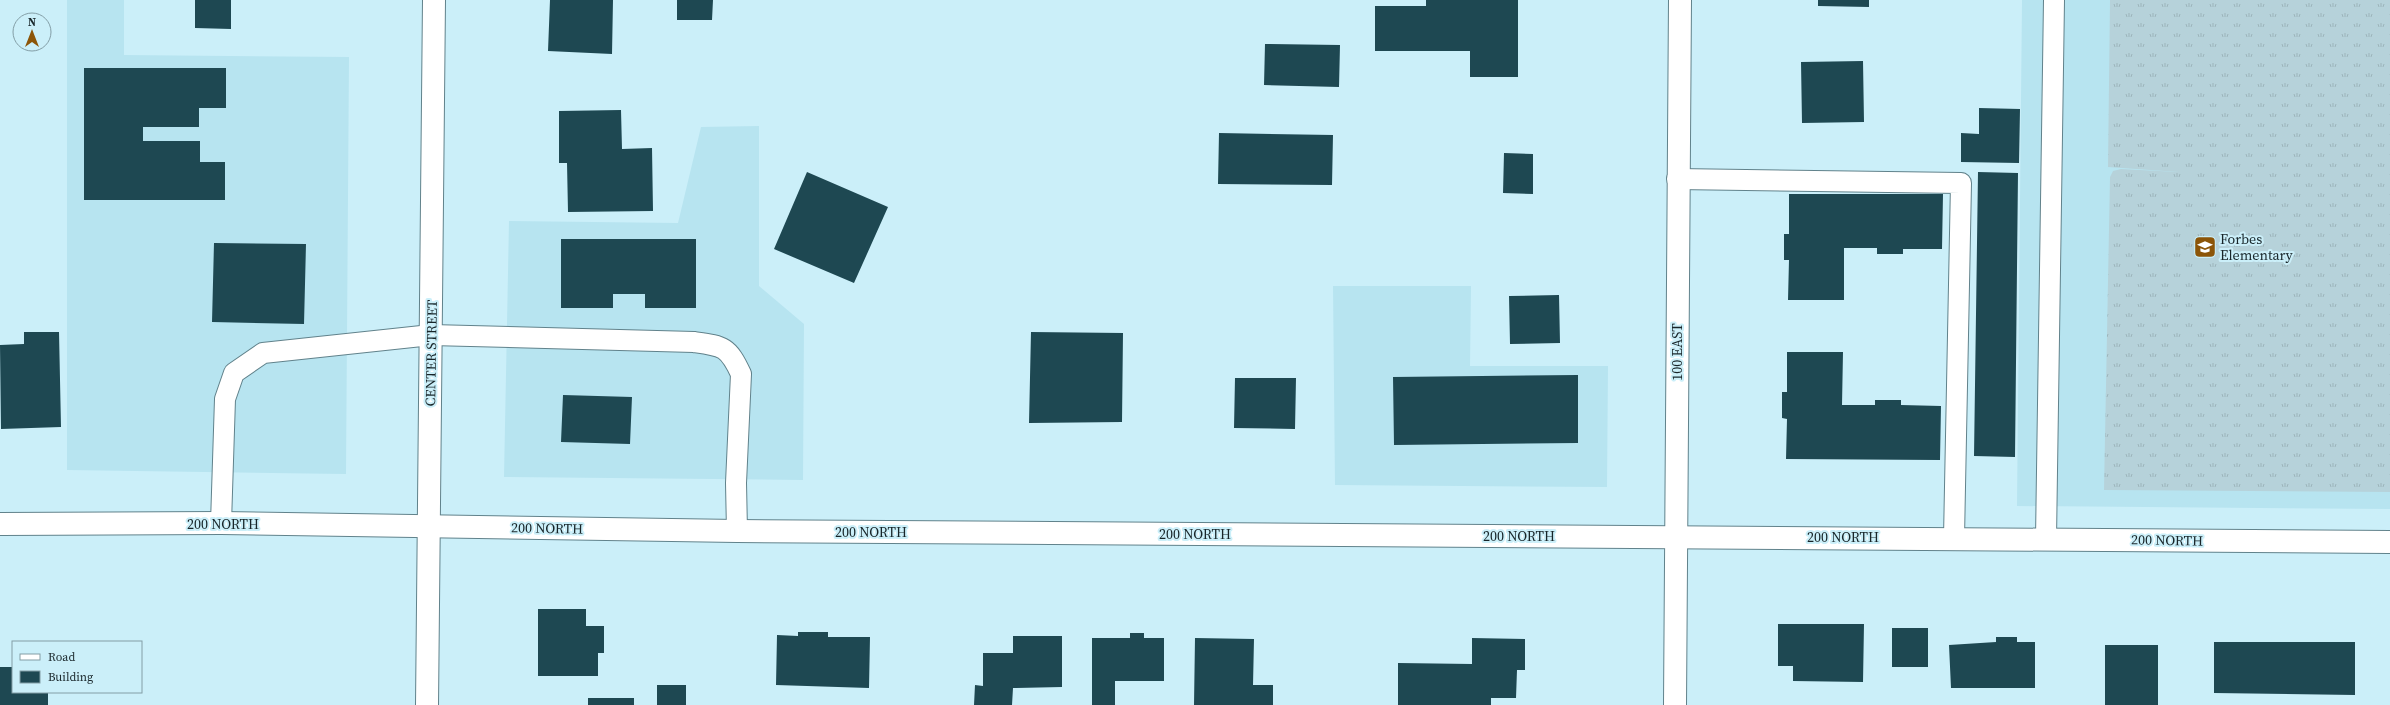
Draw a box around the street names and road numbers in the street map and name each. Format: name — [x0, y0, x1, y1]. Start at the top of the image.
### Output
street label: CENTER STREET — [420, 299, 442, 407]
street label: 100 EAST — [1667, 323, 1687, 381]
street label: 200 NORTH — [187, 514, 259, 534]
street label: 200 NORTH — [511, 517, 583, 539]
street label: 200 NORTH — [835, 522, 907, 542]
street label: 200 NORTH — [1159, 524, 1231, 544]
street label: 200 NORTH — [1483, 526, 1555, 546]
street label: 200 NORTH — [1807, 527, 1879, 547]
street label: 200 NORTH — [2131, 529, 2203, 551]

